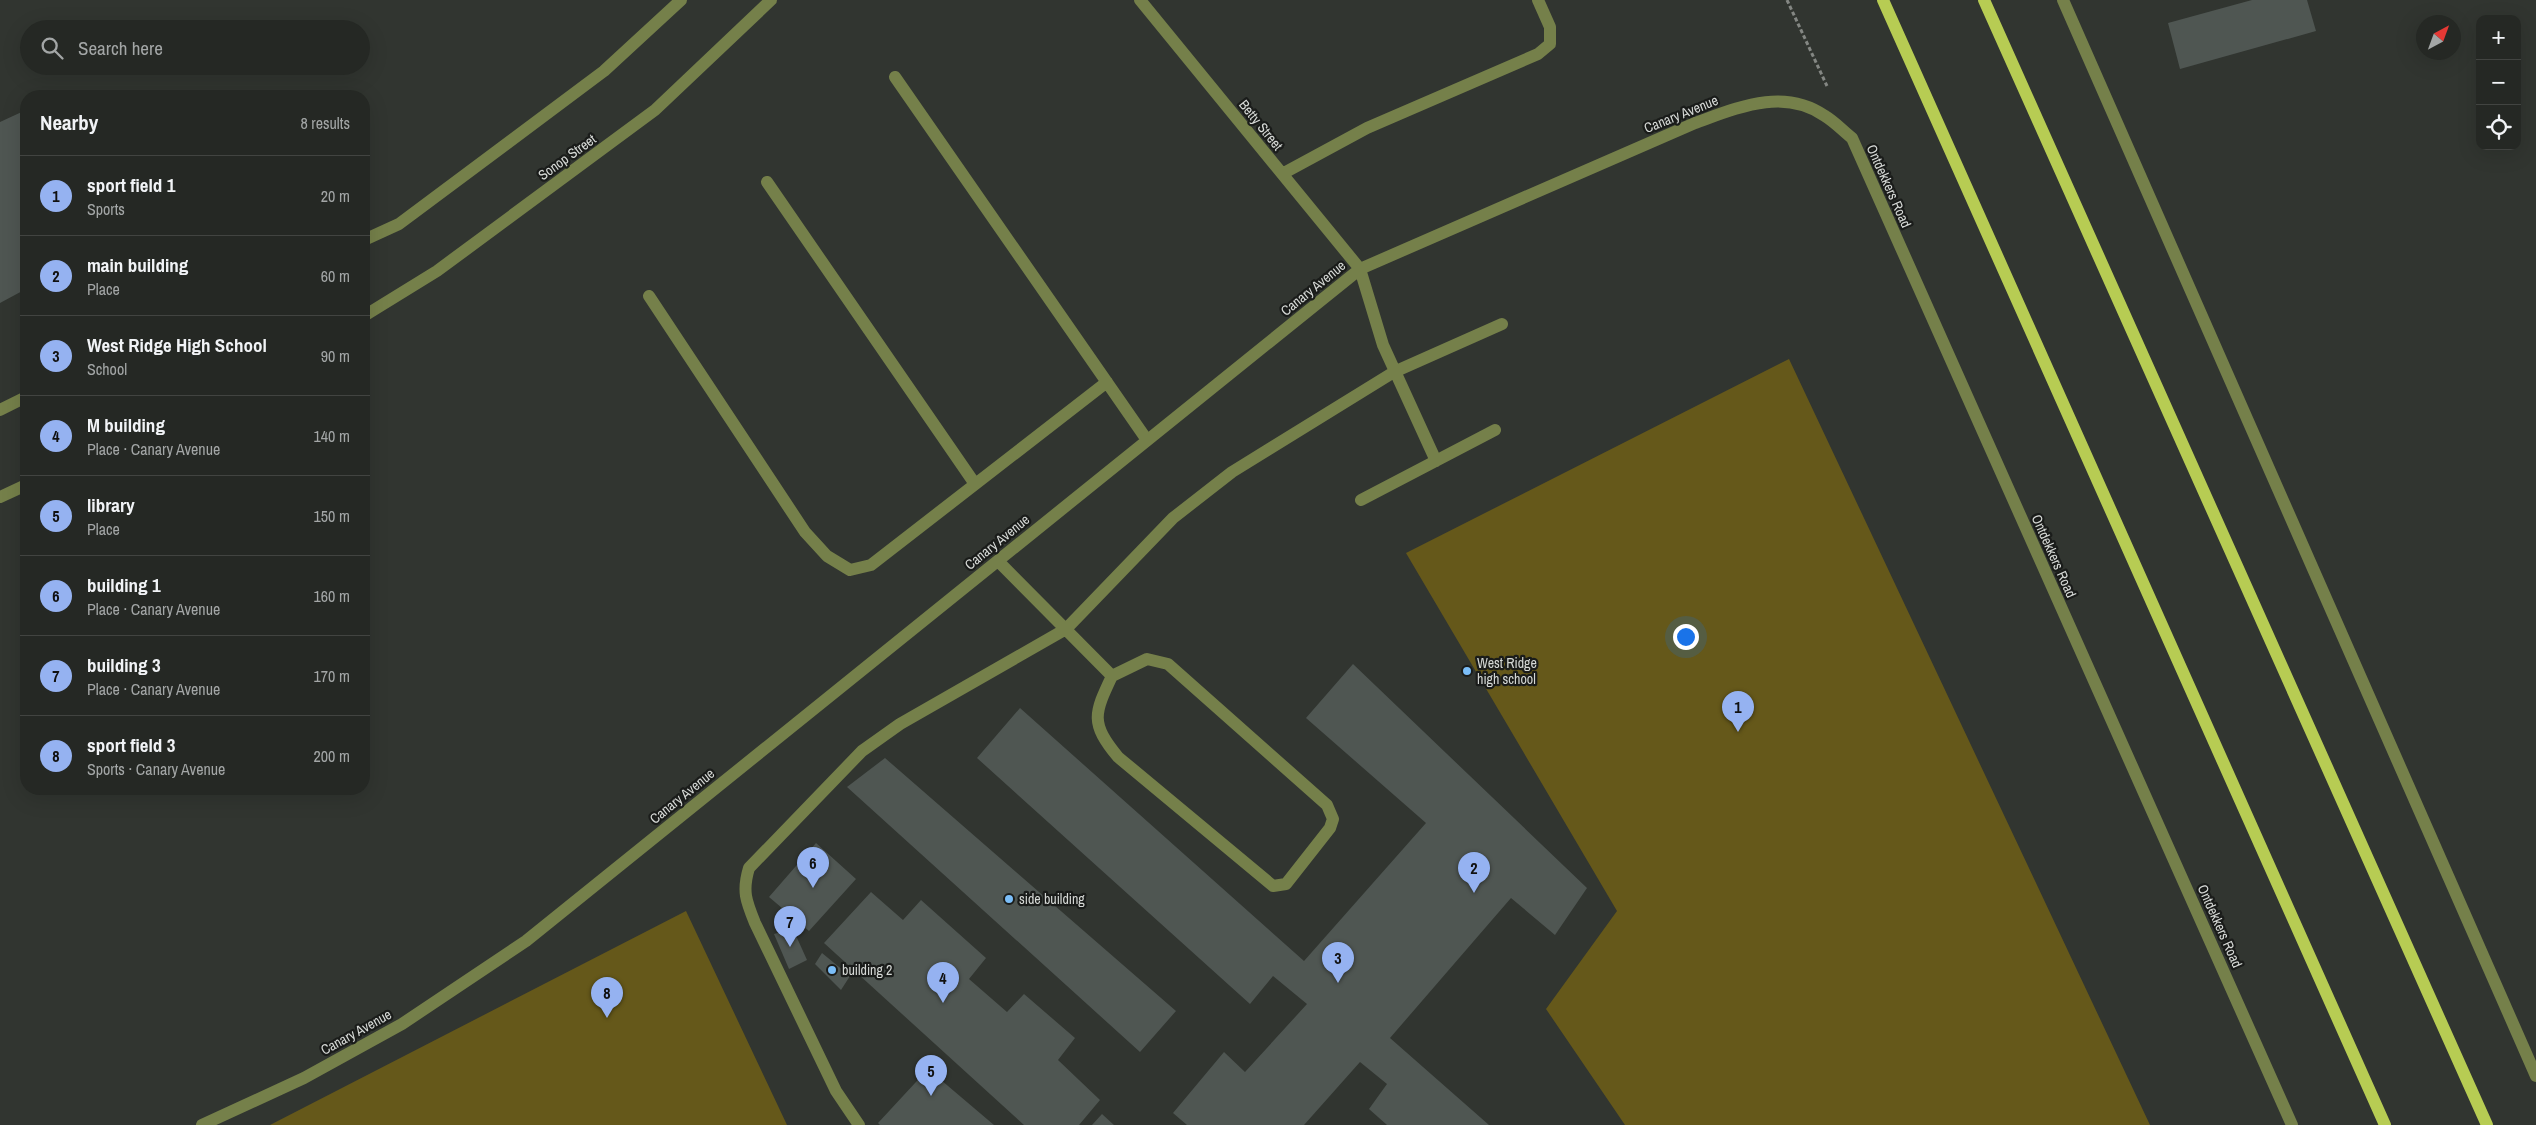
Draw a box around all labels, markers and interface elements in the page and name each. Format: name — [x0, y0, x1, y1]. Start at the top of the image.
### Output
north arrow — [2416, 15, 2461, 60]
map controls — [2476, 15, 2521, 150]
button: + — [2476, 15, 2521, 60]
search box — [20, 20, 370, 75]
icon: search — [38, 34, 66, 62]
text: Search here — [78, 35, 163, 61]
button: − — [2476, 60, 2521, 105]
street label: Canary Avenue — [1641, 91, 1721, 137]
street label: Betty Street — [1235, 96, 1287, 154]
button: locate — [2476, 105, 2521, 150]
text: Nearby — [40, 108, 98, 137]
text: 8 results — [300, 112, 350, 134]
street label: Sonop Street — [535, 130, 599, 184]
street label: Ontdekkers Road — [1863, 142, 1915, 230]
text: sport field 1 — [87, 172, 175, 198]
text: 1 — [52, 185, 60, 207]
text: 20 m — [321, 185, 350, 207]
text: Sports — [87, 198, 125, 220]
text: main building — [87, 252, 188, 278]
street label: Canary Avenue — [1277, 256, 1349, 320]
text: 2 — [52, 265, 60, 287]
text: 60 m — [321, 265, 350, 287]
text: Place — [87, 278, 120, 300]
text: West Ridge High School — [87, 332, 267, 358]
text: 3 — [52, 345, 60, 367]
text: 90 m — [321, 345, 350, 367]
text: School — [87, 358, 127, 380]
text: M building — [87, 412, 165, 438]
text: 4 — [52, 425, 60, 447]
text: 140 m — [314, 425, 350, 447]
text: Place · Canary Avenue — [87, 438, 220, 460]
text: library — [87, 492, 135, 518]
text: 5 — [52, 505, 60, 527]
text: 150 m — [314, 505, 350, 527]
street label: Canary Avenue — [961, 510, 1033, 574]
street label: Ontdekkers Road — [2028, 512, 2080, 600]
text: Place — [87, 518, 120, 540]
text: building 1 — [87, 572, 161, 598]
text: 6 — [52, 585, 60, 607]
text: 160 m — [314, 585, 350, 607]
text: Place · Canary Avenue — [87, 598, 220, 620]
your location — [1673, 624, 1699, 650]
text: building 3 — [87, 652, 161, 678]
place label: West Ridge high school — [1477, 654, 1537, 688]
text: 7 — [52, 665, 60, 687]
text: 170 m — [314, 665, 350, 687]
marker: West Ridge high school — [1461, 665, 1473, 677]
text: Place · Canary Avenue — [87, 678, 220, 700]
pin: 1 — [1722, 691, 1754, 732]
text: sport field 3 — [87, 732, 175, 758]
text: 8 — [52, 745, 60, 767]
text: 200 m — [314, 745, 350, 767]
text: Sports · Canary Avenue — [87, 758, 225, 780]
street label: Canary Avenue — [646, 764, 718, 828]
pin: 6 — [797, 847, 829, 888]
pin: 2 — [1458, 852, 1490, 893]
street label: Ontdekkers Road — [2194, 882, 2246, 970]
place label: side building — [1019, 890, 1085, 908]
marker: side building — [1003, 893, 1015, 905]
pin: 7 — [774, 906, 806, 947]
pin: 3 — [1322, 942, 1354, 983]
place label: building 2 — [842, 961, 892, 979]
pin: 4 — [927, 962, 959, 1003]
marker: building 2 — [826, 964, 838, 976]
pin: 8 — [591, 977, 623, 1018]
street label: Canary Avenue — [317, 1005, 395, 1059]
pin: 5 — [915, 1055, 947, 1096]

